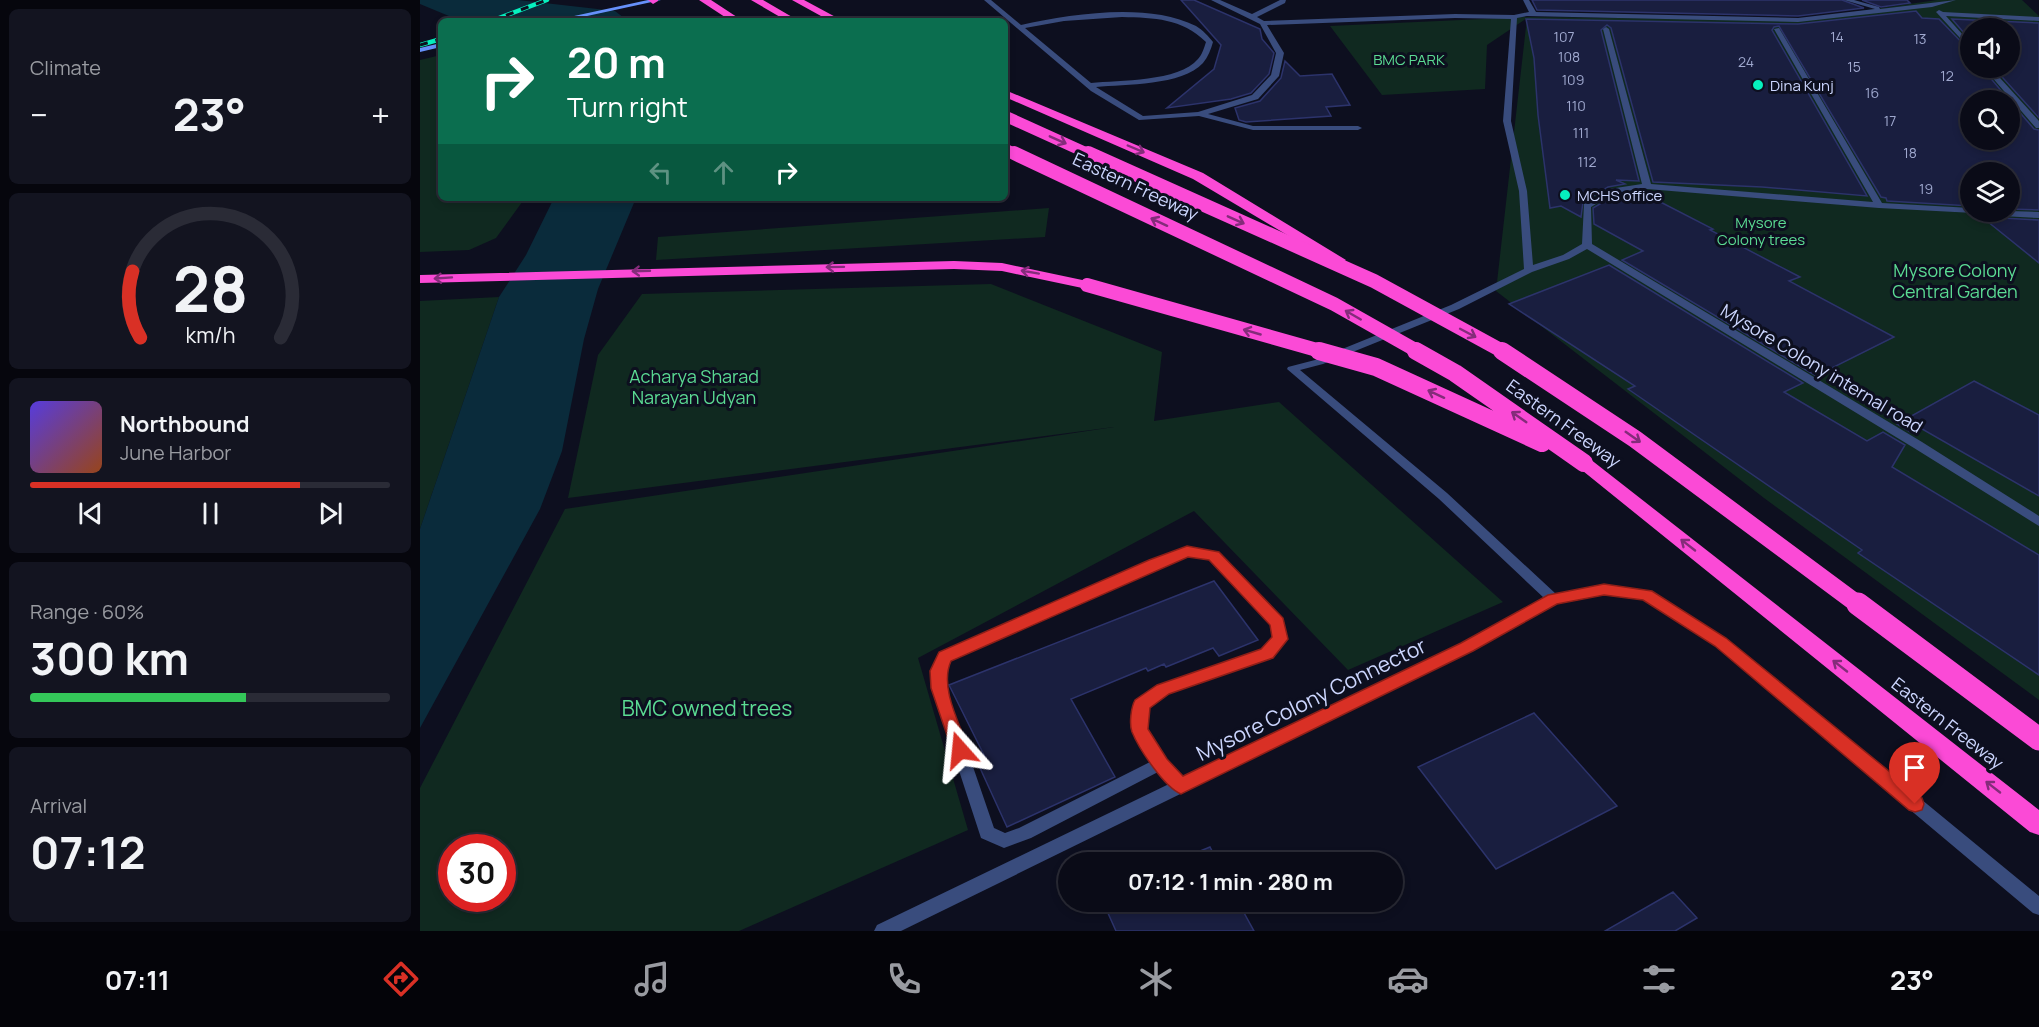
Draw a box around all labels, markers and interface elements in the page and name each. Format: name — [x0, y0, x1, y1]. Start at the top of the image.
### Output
map controls — [1960, 18, 2020, 222]
button: sound — [1960, 18, 2020, 78]
house number: 107 — [1553, 27, 1575, 46]
house number: 14 — [1830, 27, 1844, 46]
house number: 13 — [1913, 29, 1927, 48]
text: 20 m — [567, 33, 666, 91]
icon: right — [468, 42, 546, 120]
house number: 108 — [1558, 47, 1580, 66]
park label: BMC PARK — [1373, 49, 1445, 70]
house number: 24 — [1738, 52, 1754, 71]
text: Climate — [30, 54, 101, 81]
house number: 15 — [1847, 57, 1861, 76]
house number: 12 — [1940, 66, 1954, 85]
house number: 109 — [1562, 70, 1584, 89]
place label: Dina Kunj — [1770, 75, 1834, 96]
marker: Dina Kunj — [1751, 78, 1765, 92]
text: 23° — [173, 83, 246, 145]
house number: 16 — [1865, 83, 1879, 102]
text: Turn right — [567, 88, 688, 125]
button: search — [1960, 90, 2020, 150]
text: − — [30, 92, 48, 137]
text: + — [371, 92, 390, 137]
house number: 110 — [1566, 96, 1586, 115]
house number: 17 — [1884, 111, 1896, 130]
house number: 111 — [1573, 123, 1589, 142]
one-way arrow — [1049, 135, 1067, 146]
house number: 18 — [1903, 143, 1917, 162]
one-way arrow — [1126, 144, 1145, 155]
street label: Eastern Freeway — [1069, 146, 1203, 226]
house number: 112 — [1578, 152, 1596, 171]
icon: left — [644, 156, 677, 189]
icon: ahead — [707, 156, 740, 189]
icon: right — [770, 156, 803, 189]
button: layers — [1960, 162, 2020, 222]
house number: 19 — [1919, 179, 1933, 198]
place label: MCHS office — [1577, 185, 1662, 206]
marker: MCHS office — [1558, 188, 1572, 202]
park label: Mysore Colony trees — [1717, 212, 1805, 250]
one-way arrow — [1150, 215, 1168, 227]
one-way arrow — [1227, 215, 1245, 226]
text: 28 — [172, 245, 248, 331]
park label: Mysore Colony Central Garden — [1892, 258, 2018, 303]
one-way arrow — [826, 261, 846, 273]
one-way arrow — [632, 266, 652, 277]
one-way arrow — [1021, 266, 1040, 277]
one-way arrow — [434, 272, 454, 283]
street label: Mysore Colony internal road — [1716, 298, 1928, 438]
one-way arrow — [1345, 309, 1362, 321]
text: km/h — [185, 321, 235, 350]
one-way arrow — [1243, 325, 1262, 337]
one-way arrow — [1459, 327, 1476, 339]
park label: Acharya Sharad Narayan Udyan — [629, 364, 759, 409]
street label: Eastern Freeway — [1502, 373, 1627, 473]
one-way arrow — [1427, 388, 1445, 400]
text: Northbound — [120, 409, 250, 439]
one-way arrow — [1511, 411, 1528, 423]
one-way arrow — [1624, 431, 1640, 443]
text: June Harbor — [120, 439, 232, 466]
icon: previous — [74, 497, 107, 530]
icon: pause — [194, 497, 227, 530]
icon: next — [314, 497, 347, 530]
one-way arrow — [1680, 538, 1696, 551]
text: Range · 60% — [30, 598, 144, 625]
text: 300 km — [30, 627, 189, 689]
street label: Mysore Colony Connector — [1191, 631, 1431, 767]
one-way arrow — [1833, 660, 1849, 673]
street label: Eastern Freeway — [1887, 672, 2009, 775]
park label: BMC owned trees — [622, 694, 792, 722]
position arrow — [928, 718, 992, 782]
pin — [1889, 742, 1940, 804]
icon: arrive — [1898, 751, 1931, 784]
one-way arrow — [1985, 781, 2001, 794]
text: Arrival — [30, 792, 87, 819]
text: 07:12 — [30, 821, 146, 883]
speed limit sign: 30 — [438, 834, 516, 912]
text: 07:12 · 1 min · 280 m — [1128, 867, 1333, 897]
icon: directions — [380, 958, 422, 1000]
icon: music — [631, 958, 673, 1000]
icon: phone — [883, 958, 925, 1000]
icon: climate — [1135, 958, 1177, 1000]
icon: car — [1387, 958, 1429, 1000]
icon: filters — [1638, 958, 1680, 1000]
text: 07:11 — [105, 961, 170, 998]
text: 23° — [1890, 961, 1934, 998]

